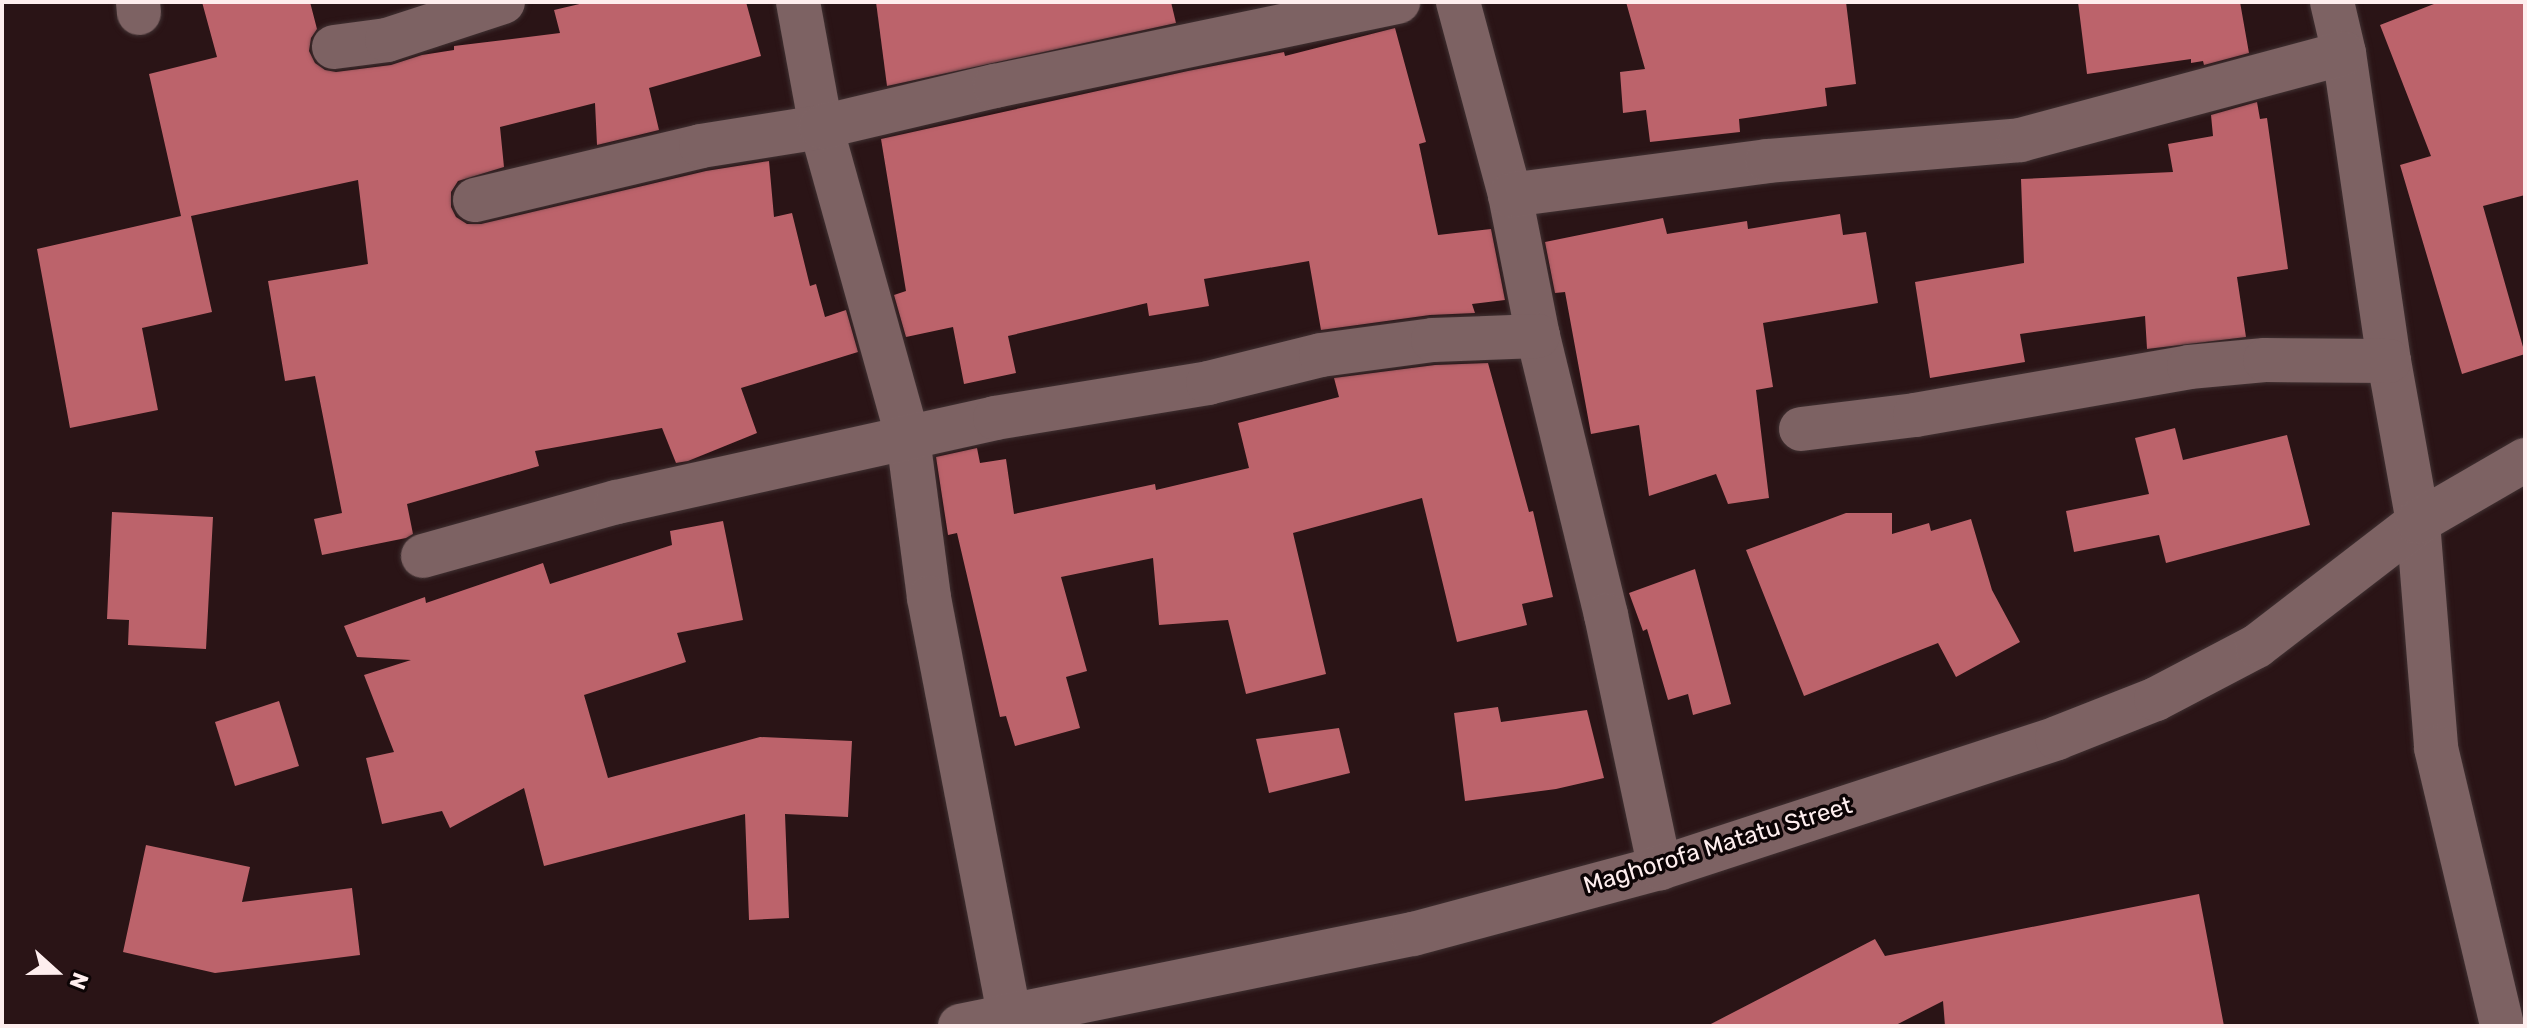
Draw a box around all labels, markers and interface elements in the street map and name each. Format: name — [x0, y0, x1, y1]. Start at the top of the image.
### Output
street label: Maghorofa Matatu Street — [1580, 791, 1856, 901]
north arrow — [16, 932, 96, 1012]
text: N — [63, 969, 94, 993]

